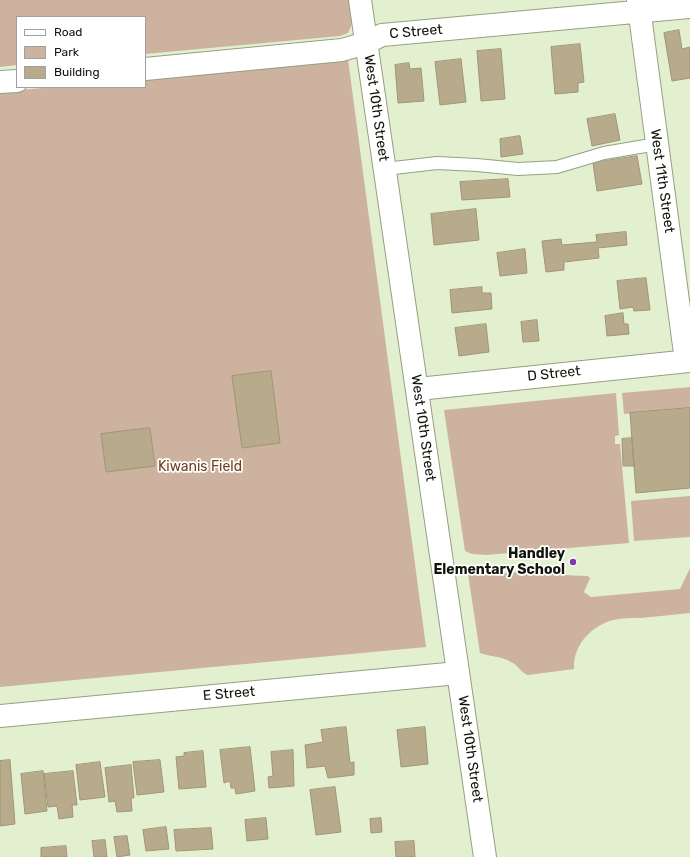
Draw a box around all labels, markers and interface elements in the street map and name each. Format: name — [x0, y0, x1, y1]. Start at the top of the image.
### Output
legend — [16, 16, 146, 88]
street label: C Street — [389, 21, 443, 43]
text: Road — [54, 25, 82, 39]
text: Park — [54, 45, 79, 59]
street label: West 10th Street — [360, 54, 392, 162]
text: Building — [54, 65, 100, 79]
street label: West 11th Street — [646, 128, 678, 234]
street label: D Street — [526, 363, 582, 385]
street label: West 10th Street — [407, 374, 439, 482]
park label: Kiwanis Field — [158, 459, 242, 475]
place label: Handley Elementary School — [433, 546, 565, 578]
marker: Handley Elementary School — [568, 557, 578, 567]
street label: E Street — [202, 683, 256, 705]
street label: West 10th Street — [454, 695, 486, 803]

